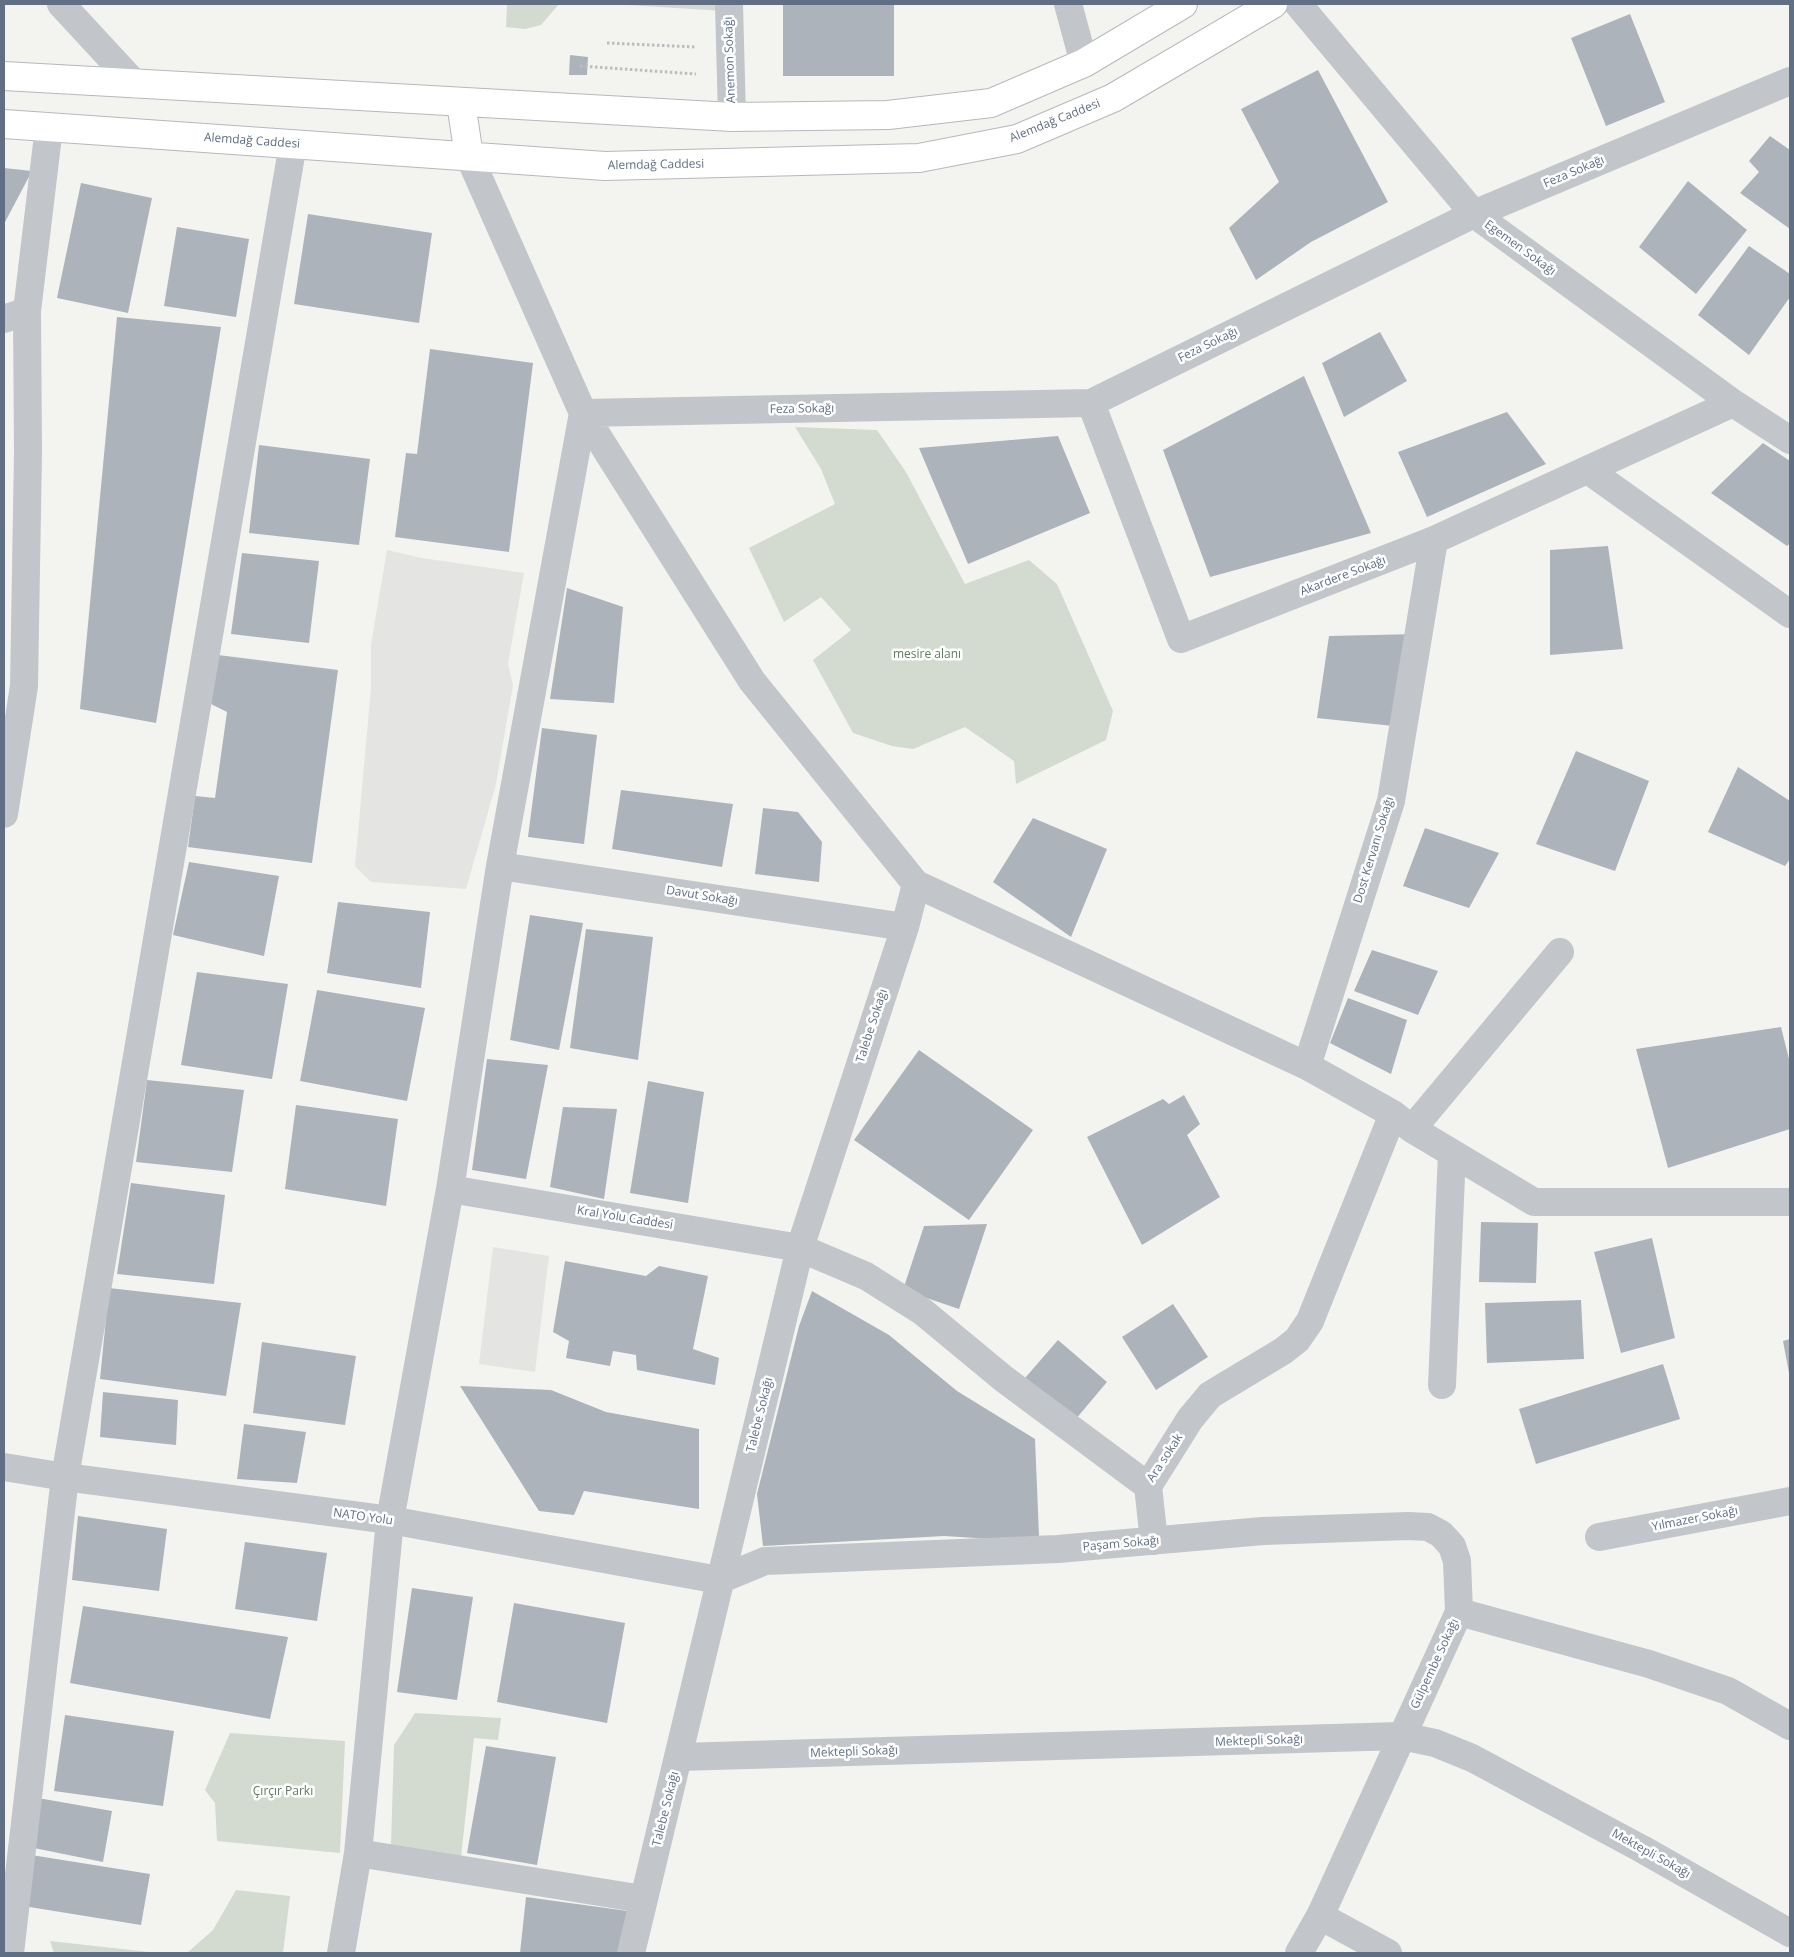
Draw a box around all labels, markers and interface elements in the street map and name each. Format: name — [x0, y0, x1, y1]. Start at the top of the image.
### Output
street label: Anemon Sokağı — [721, 16, 739, 104]
street label: Alemdağ Caddesi — [1008, 96, 1102, 146]
street label: Alemdağ Caddesi — [203, 130, 301, 152]
street label: Feza Sokağı — [1541, 153, 1607, 191]
street label: Alemdağ Caddesi — [608, 157, 704, 173]
street label: Egemen Sokağı — [1482, 217, 1558, 279]
street label: Feza Sokağı — [1176, 324, 1240, 366]
street label: Feza Sokağı — [770, 401, 834, 417]
street label: Akardere Sokağı — [1298, 553, 1388, 599]
park label: mesire alanı — [893, 648, 961, 662]
street label: Dost Kervanı Sokağı — [1351, 795, 1397, 905]
street label: Davut Sokağı — [665, 883, 739, 909]
street label: Talebe Sokağı — [853, 987, 891, 1065]
street label: Kral Yolu Caddesi — [576, 1203, 674, 1233]
street label: Talebe Sokağı — [744, 1376, 776, 1454]
street label: Ara sokak — [1144, 1431, 1186, 1485]
street label: Yılmazer Sokağı — [1651, 1504, 1739, 1534]
street label: NATO Yolu — [332, 1506, 394, 1528]
street label: Paşam Sokağı — [1082, 1533, 1160, 1555]
street label: Gülpembe Sokağı — [1408, 1617, 1462, 1711]
street label: Mektepli Sokağı — [1215, 1732, 1303, 1750]
street label: Mektepli Sokağı — [810, 1743, 898, 1761]
street label: Talebe Sokağı — [650, 1770, 682, 1848]
park label: Çırçır Parkı — [253, 1785, 313, 1799]
street label: Mektepli Sokağı — [1609, 1826, 1693, 1882]

